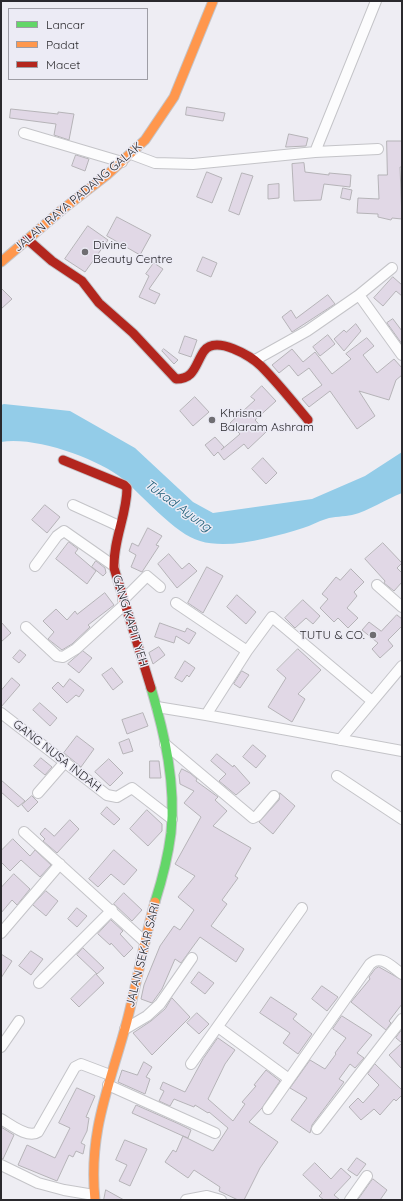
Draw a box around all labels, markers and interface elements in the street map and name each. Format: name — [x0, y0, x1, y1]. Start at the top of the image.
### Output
legend — [8, 8, 148, 80]
text: Lancar — [46, 17, 85, 32]
text: Padat — [46, 37, 79, 52]
text: Macet — [46, 57, 80, 72]
street label: JALAN RAYA PADANG GALAK — [11, 139, 145, 255]
place label: Divine Beauty Centre — [93, 238, 173, 266]
marker: Divine Beauty Centre — [80, 247, 90, 257]
place label: Khrisna Balaram Ashram — [220, 406, 314, 434]
marker: Khrisna Balaram Ashram — [207, 415, 217, 425]
water label: Tukad Ayung — [142, 477, 214, 535]
street label: GANG KAPIT YEH — [109, 573, 151, 669]
place label: TUTU & CO. — [299, 628, 365, 642]
marker: TUTU & CO. — [368, 630, 378, 640]
street label: GANG NUSA INDAH — [10, 717, 104, 795]
street label: JALAN SEKAR SARI — [123, 901, 163, 1009]

